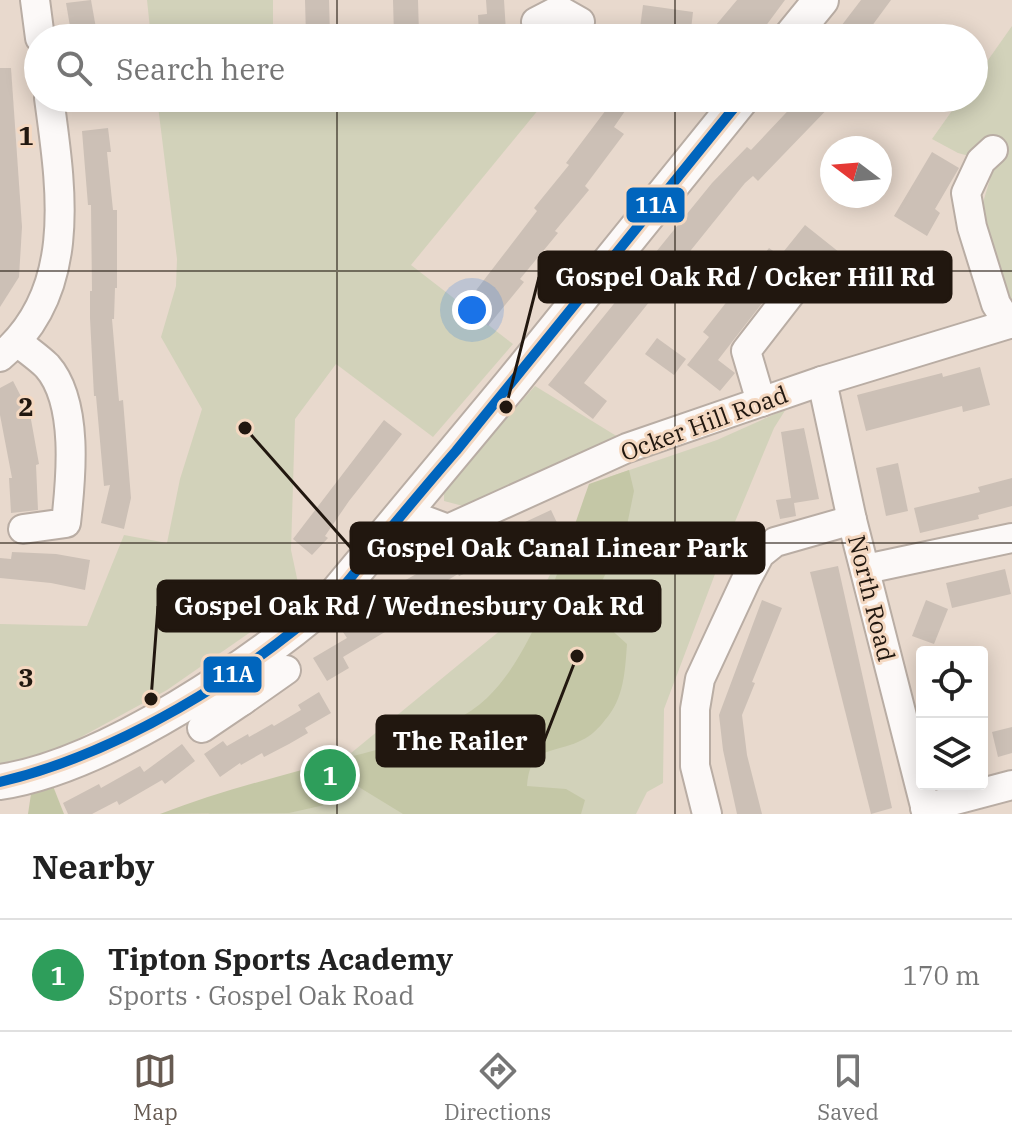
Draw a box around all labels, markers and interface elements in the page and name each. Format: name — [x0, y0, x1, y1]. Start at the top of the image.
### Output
search box — [24, 24, 988, 112]
icon: search — [52, 46, 96, 90]
text: Search here — [116, 49, 285, 88]
text: 1 — [18, 118, 34, 152]
north arrow — [820, 136, 892, 208]
line badge: 11A — [625, 186, 686, 224]
text: 11A — [635, 190, 678, 219]
callout: Gospel Oak Rd / Ocker Hill Rd — [539, 252, 951, 302]
text: Gospel Oak Rd / Ocker Hill Rd — [555, 259, 935, 293]
your location — [452, 290, 492, 330]
street label: Ocker Hill Road — [616, 378, 792, 468]
text: 2 — [18, 389, 34, 423]
callout: Gospel Oak Canal Linear Park — [351, 523, 764, 573]
text: Gospel Oak Canal Linear Park — [366, 530, 749, 564]
street label: North Road — [841, 531, 903, 665]
callout: Gospel Oak Rd / Wednesbury Oak Rd — [158, 581, 660, 631]
text: Gospel Oak Rd / Wednesbury Oak Rd — [174, 588, 644, 622]
map controls — [916, 646, 988, 790]
button: locate — [916, 646, 988, 718]
line badge: 11A — [202, 655, 263, 694]
text: 11A — [212, 659, 255, 688]
text: 3 — [18, 660, 34, 694]
callout: The Railer — [377, 716, 544, 766]
button: layers — [916, 718, 988, 790]
text: The Railer — [392, 723, 528, 757]
pin: 1 — [304, 745, 356, 805]
text: Nearby — [32, 844, 154, 888]
text: Tipton Sports Academy — [108, 939, 453, 978]
text: 1 — [50, 958, 66, 992]
text: 170 m — [902, 958, 980, 992]
text: Sports · Gospel Oak Road — [108, 978, 414, 1012]
tab: Map — [133, 1049, 178, 1126]
tab: Directions — [444, 1049, 551, 1126]
tab: Saved — [817, 1049, 879, 1126]

